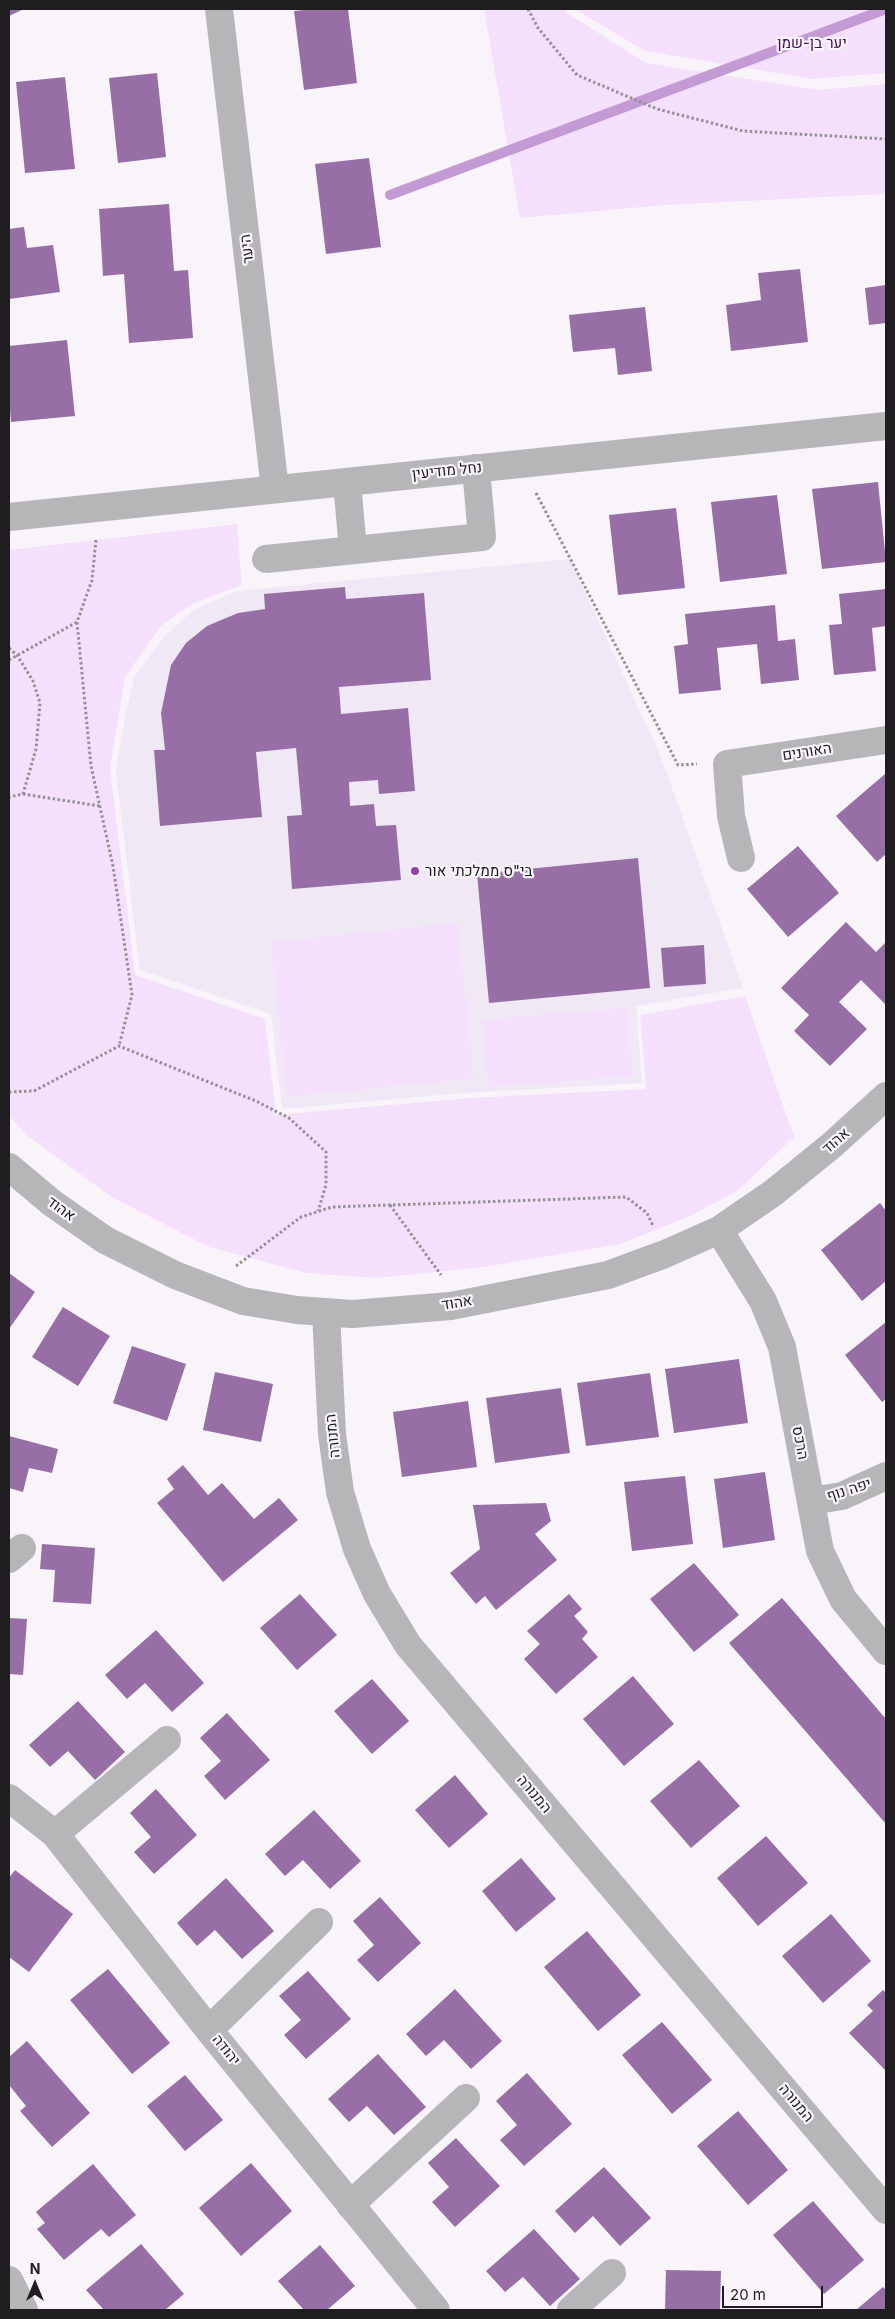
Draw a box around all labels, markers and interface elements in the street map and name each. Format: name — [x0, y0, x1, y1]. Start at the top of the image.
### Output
park label: יער בן-שמן — [777, 34, 847, 52]
street label: היער — [236, 233, 258, 265]
street label: נחל מודיעין — [411, 458, 483, 484]
street label: האורנים — [781, 739, 833, 765]
place label: בי"ס ממלכתי אור — [425, 862, 533, 880]
marker: בי"ס ממלכתי אור — [409, 865, 421, 877]
street label: אהוד — [819, 1124, 853, 1158]
street label: אהוד — [43, 1193, 79, 1225]
street label: אהוד — [440, 1292, 474, 1314]
street label: המנורה — [322, 1413, 344, 1459]
street label: הרכס — [788, 1425, 812, 1461]
street label: יפה נוף — [824, 1474, 874, 1506]
street label: המנורה — [513, 1771, 555, 1817]
street label: יהודה — [208, 2031, 244, 2069]
street label: המנורה — [775, 2080, 817, 2126]
north arrow — [10, 2259, 60, 2309]
text: N — [30, 2260, 40, 2277]
scale bar — [725, 2276, 826, 2308]
text: 20 m — [730, 2285, 766, 2304]

